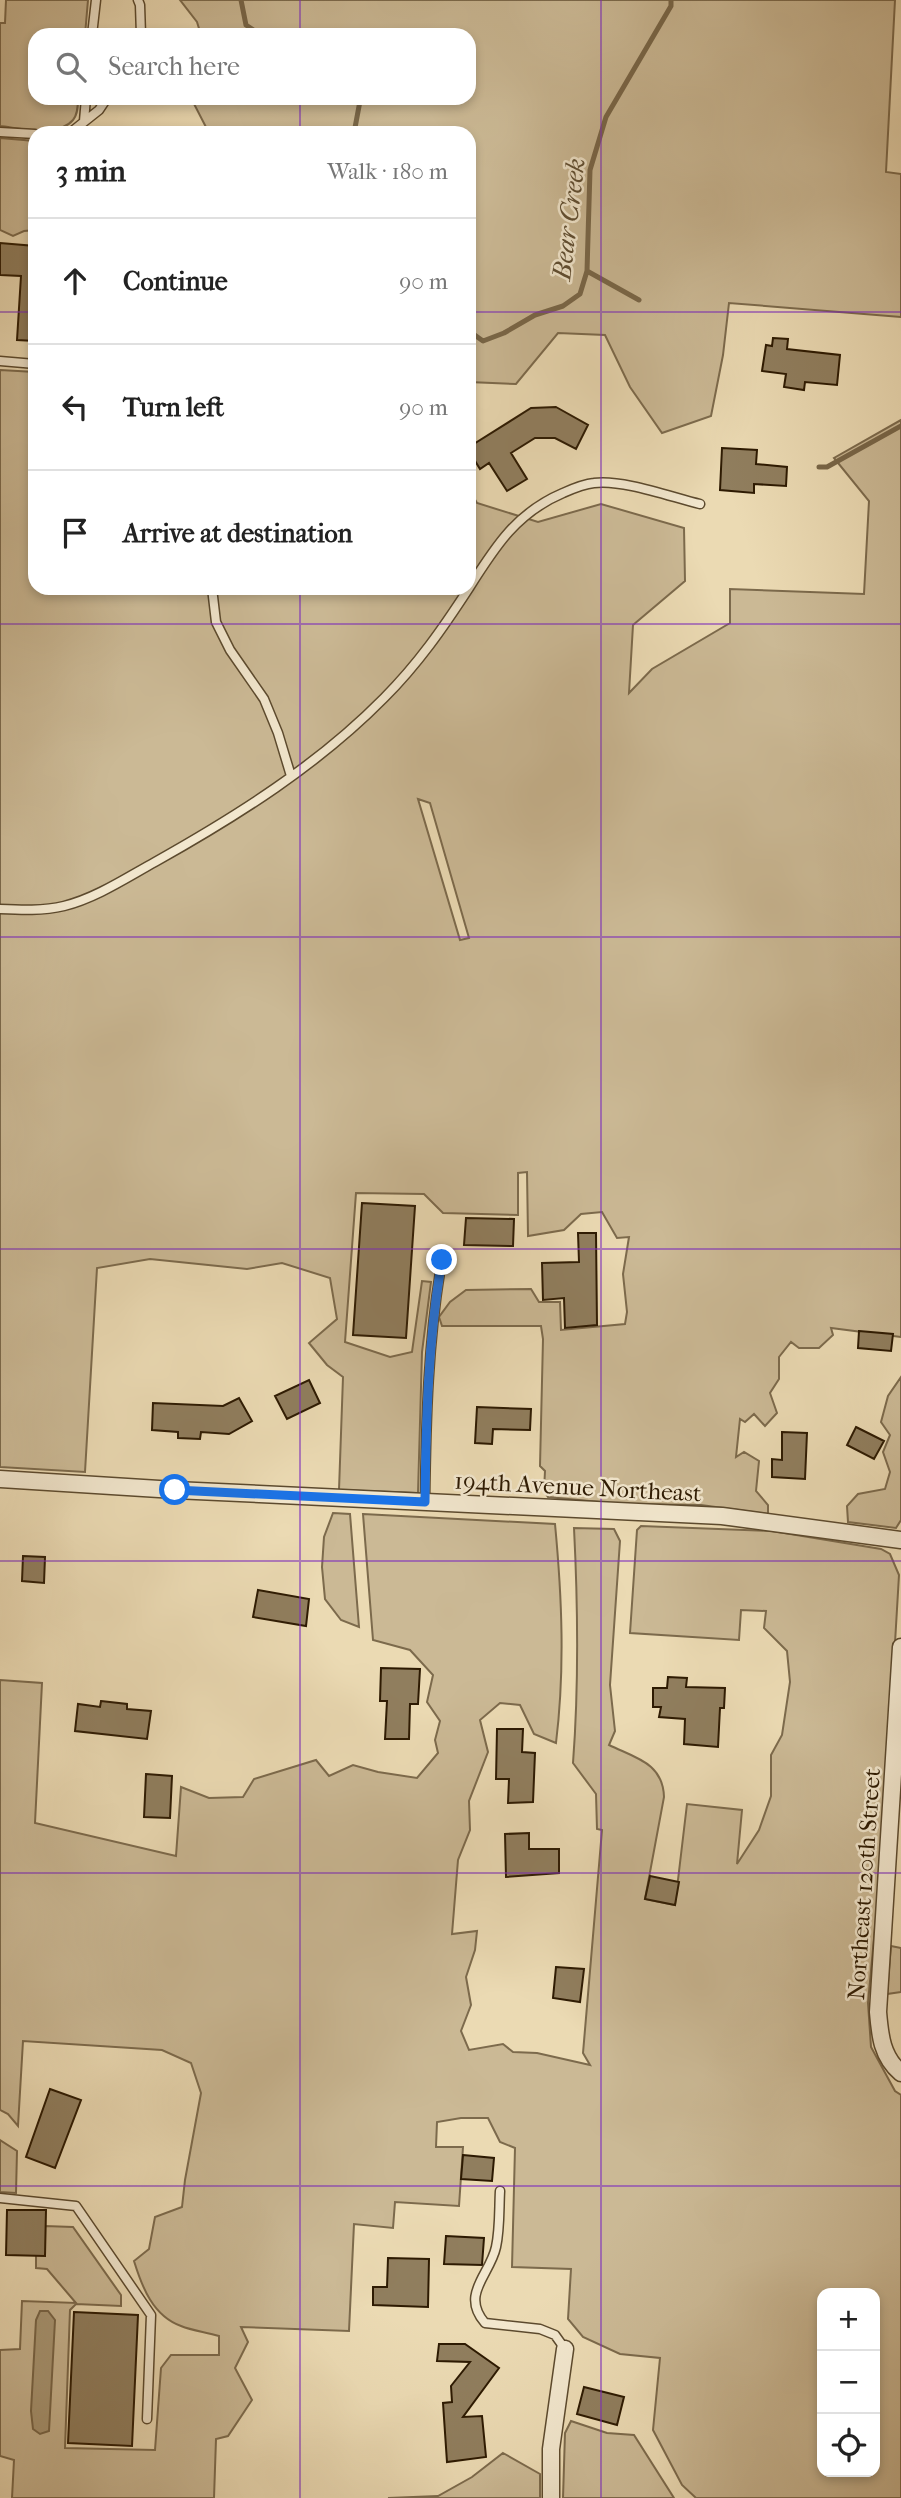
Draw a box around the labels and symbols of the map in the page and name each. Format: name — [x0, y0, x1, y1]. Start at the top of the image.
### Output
water label: Bear Creek — [546, 156, 592, 284]
route end — [426, 1244, 457, 1275]
street label: 194th Avenue Northeast — [454, 1467, 703, 1507]
route start — [159, 1474, 190, 1505]
street label: Northeast 120th Street — [842, 1767, 886, 2001]

